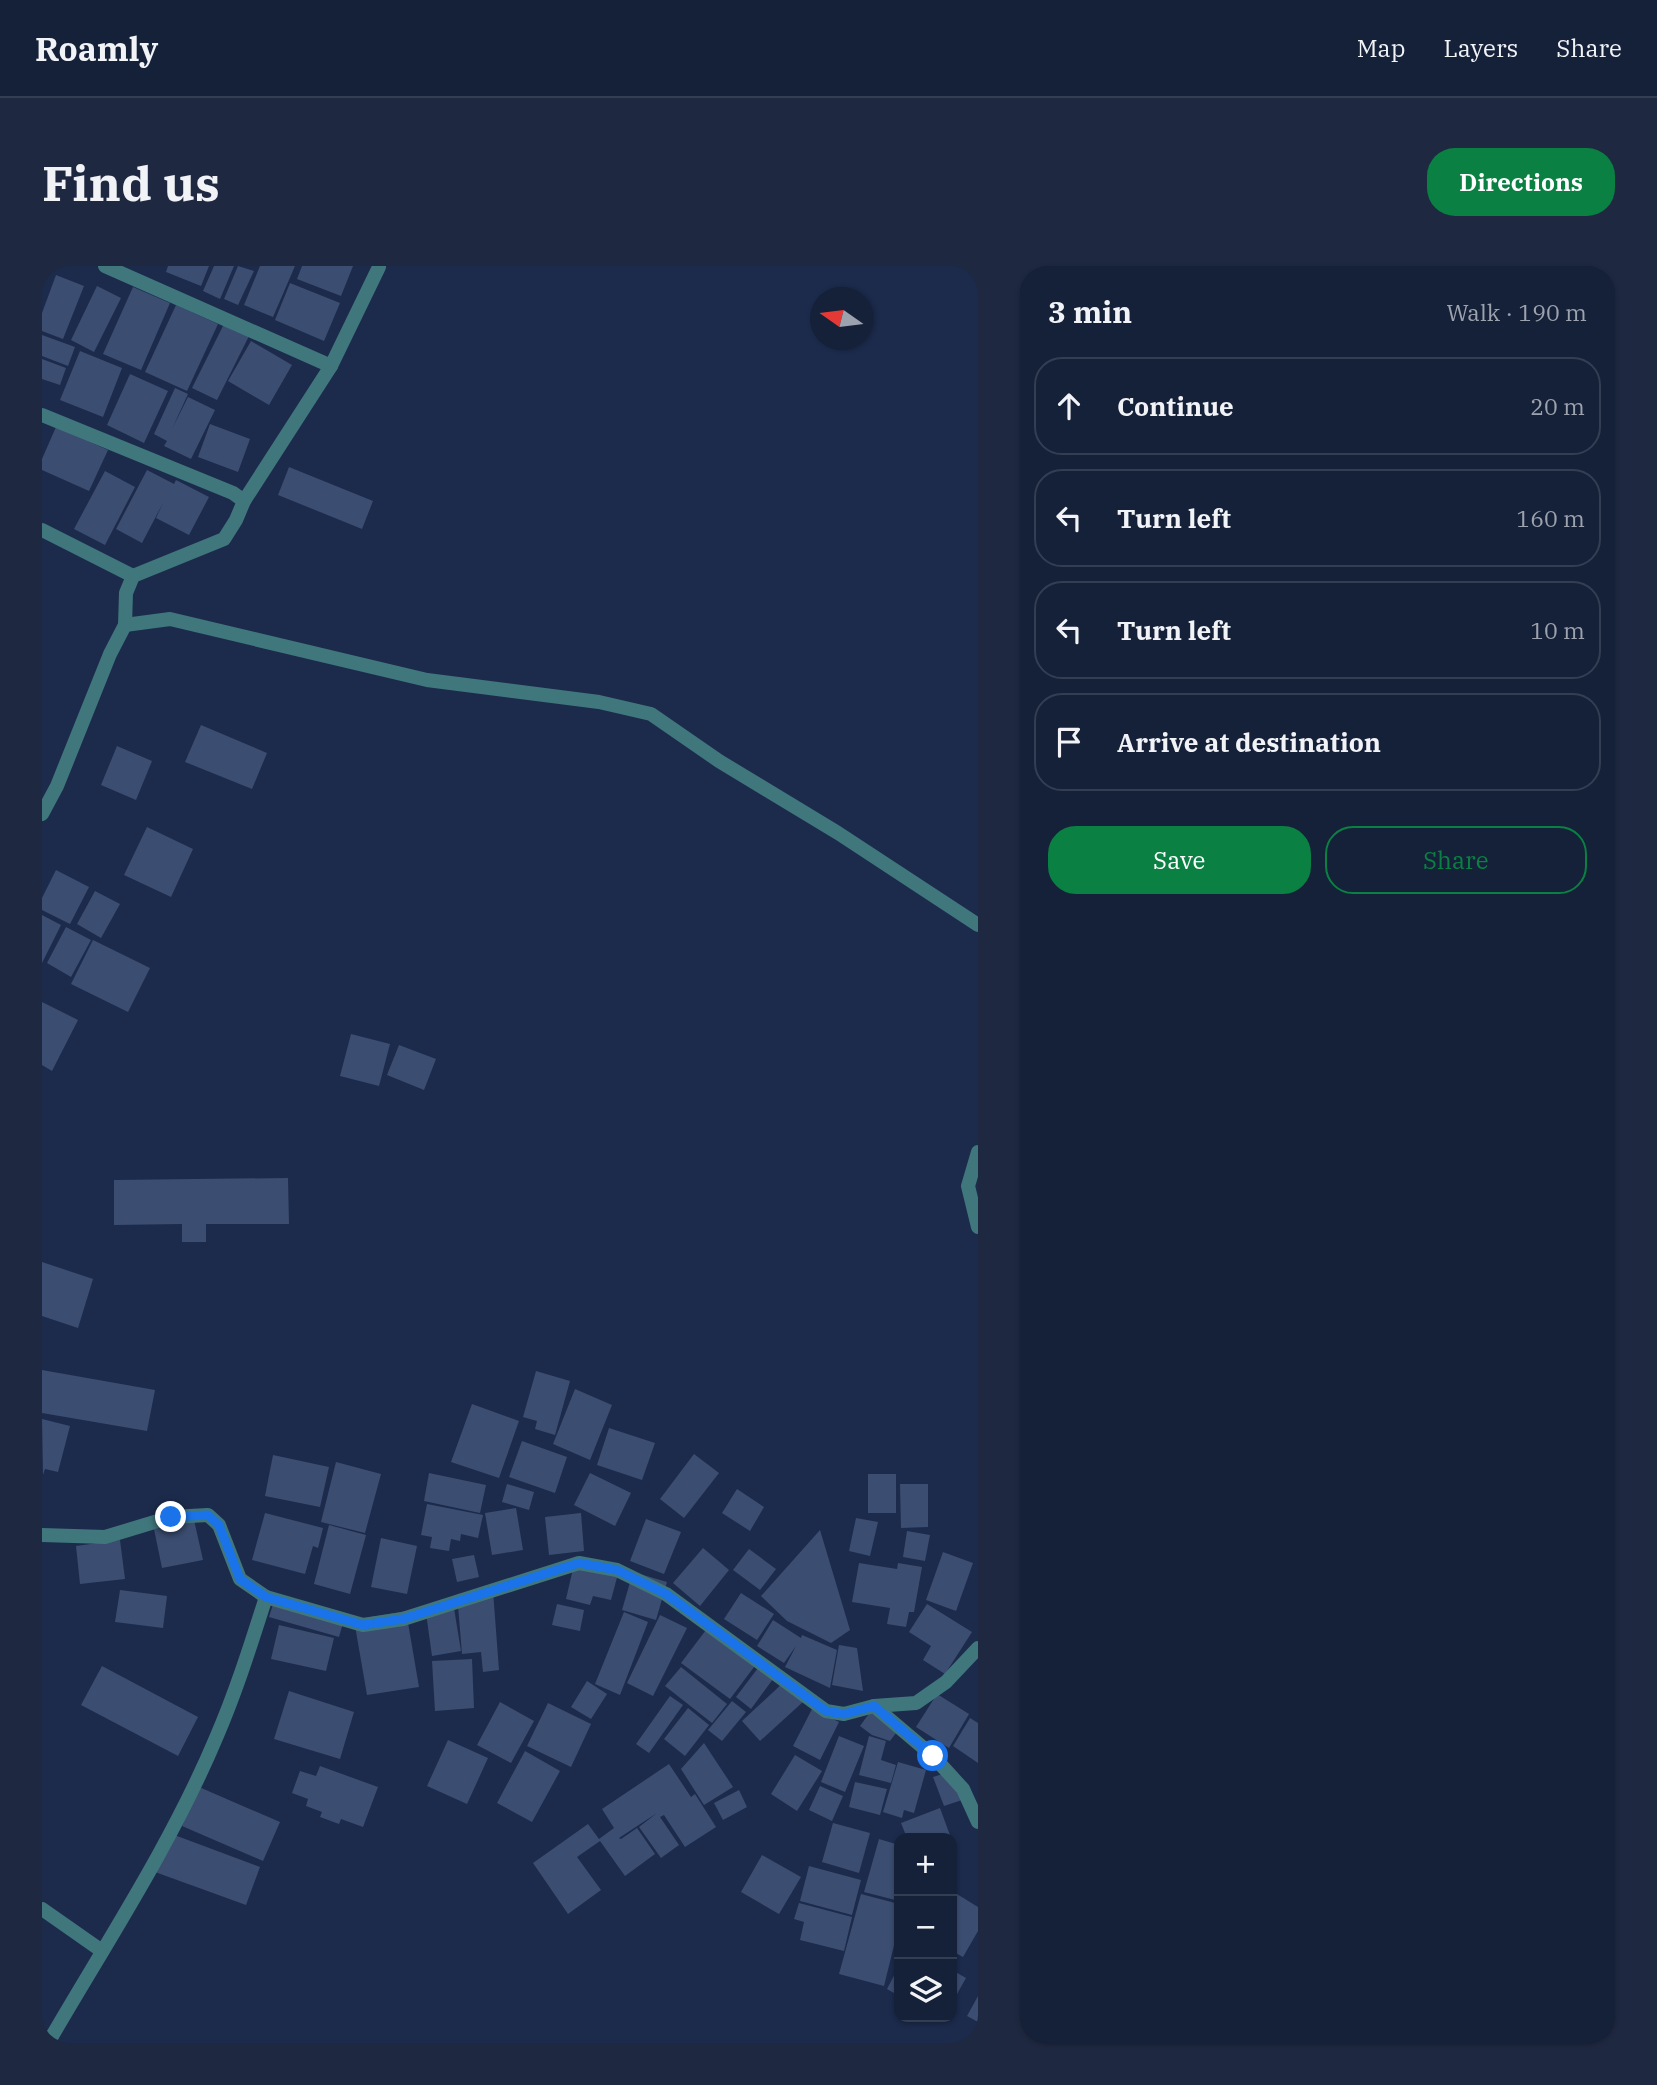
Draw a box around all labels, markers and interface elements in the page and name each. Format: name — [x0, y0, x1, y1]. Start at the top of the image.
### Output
text: Roamly — [35, 27, 158, 70]
text: Map — [1357, 32, 1405, 64]
text: Layers — [1443, 32, 1518, 64]
text: Share — [1556, 32, 1622, 64]
button: Directions — [1427, 148, 1615, 216]
text: Find us — [42, 151, 220, 214]
north arrow — [810, 287, 873, 350]
text: 3 min — [1048, 292, 1132, 331]
text: Walk · 190 m — [1446, 297, 1587, 327]
icon: ahead — [1050, 387, 1088, 425]
text: Continue — [1117, 389, 1234, 423]
text: 20 m — [1530, 391, 1585, 421]
icon: left — [1050, 499, 1088, 537]
text: Turn left — [1117, 501, 1231, 535]
text: 160 m — [1516, 503, 1585, 533]
icon: left — [1050, 611, 1088, 649]
text: Turn left — [1117, 613, 1231, 647]
text: 10 m — [1530, 615, 1585, 645]
icon: arrive — [1050, 723, 1088, 761]
text: Arrive at destination — [1117, 725, 1381, 759]
button: Save — [1048, 826, 1311, 894]
button: Share — [1325, 826, 1587, 894]
route end — [155, 1501, 186, 1532]
route start — [917, 1740, 948, 1771]
map controls — [894, 1833, 957, 2022]
button: + — [894, 1833, 957, 1896]
button: − — [894, 1896, 957, 1959]
button: layers — [894, 1959, 957, 2022]

